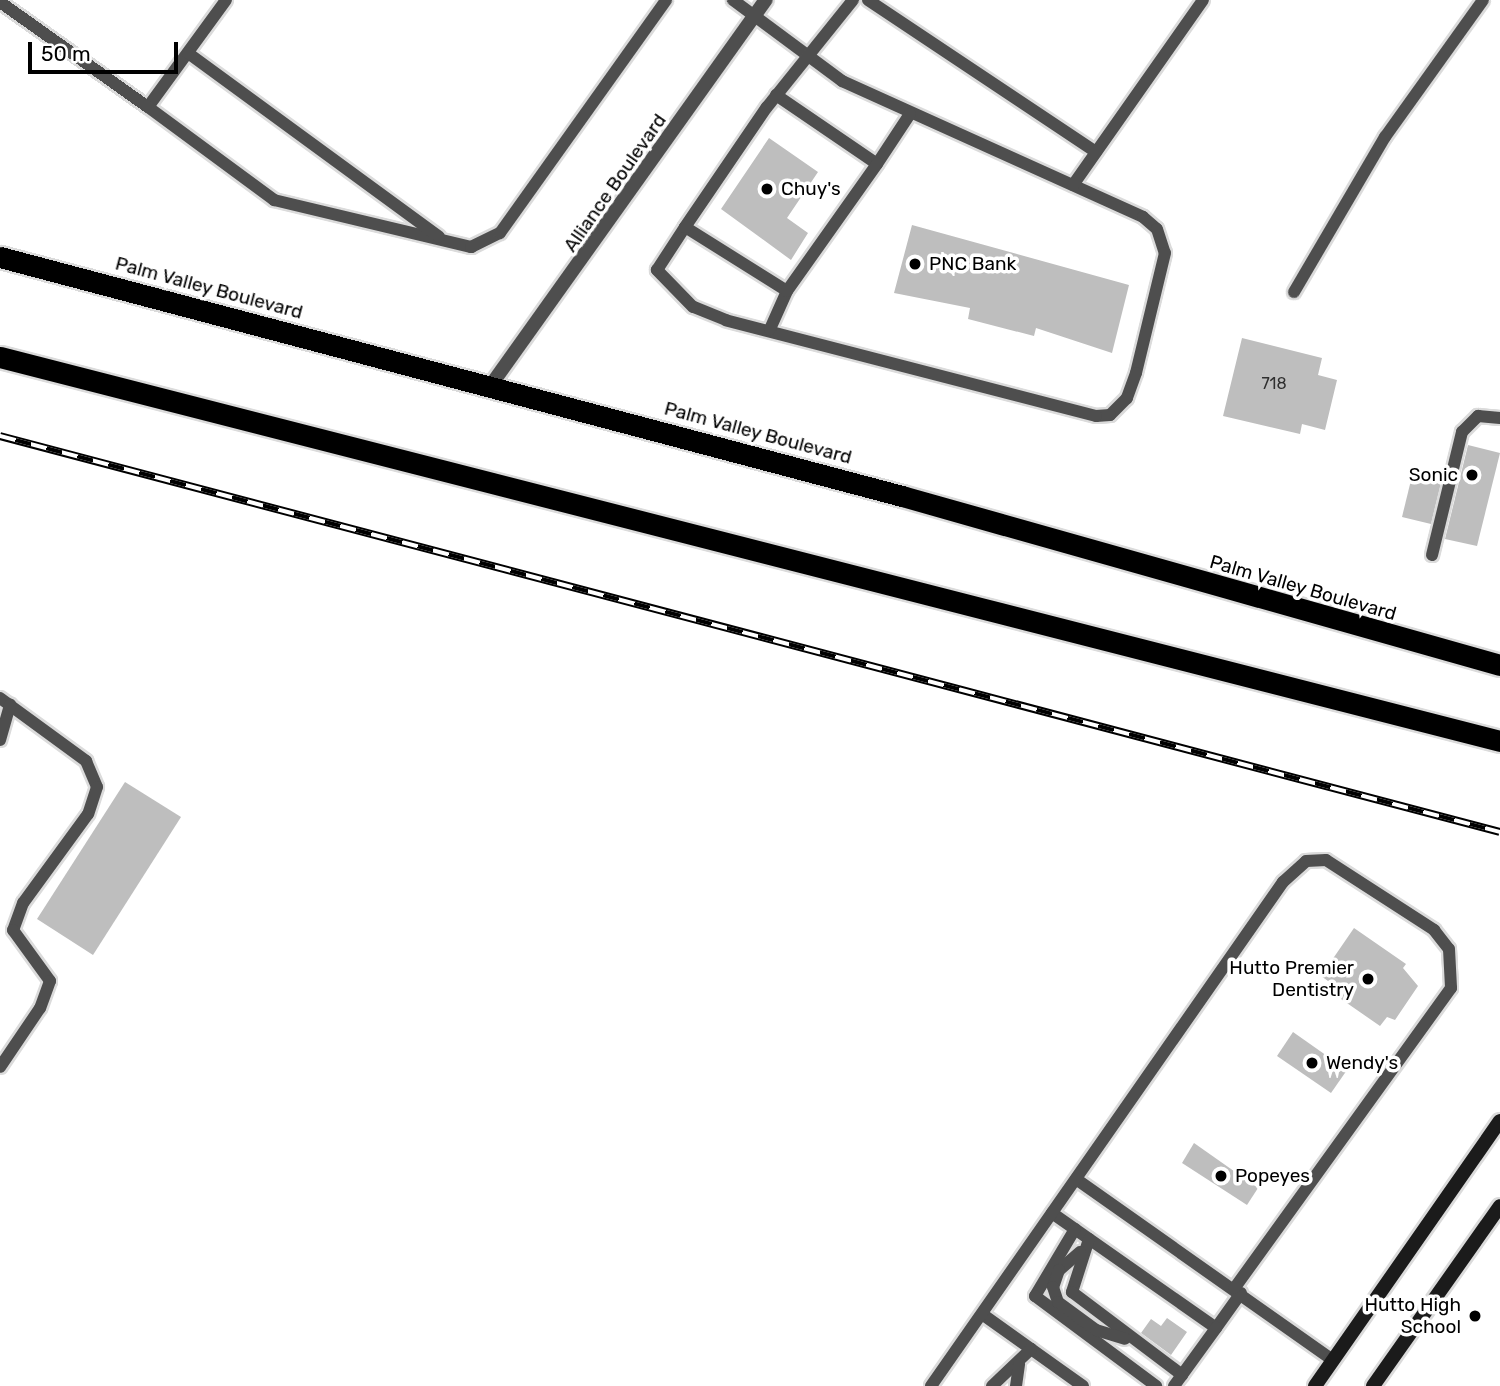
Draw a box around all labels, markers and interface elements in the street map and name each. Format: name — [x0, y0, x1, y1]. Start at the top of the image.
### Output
scale bar — [32, 28, 182, 72]
text: 50 m — [41, 41, 91, 66]
street label: Alliance Boulevard — [559, 110, 671, 256]
place label: Chuy's — [781, 178, 841, 200]
marker: Chuy's — [759, 181, 775, 197]
street label: Palm Valley Boulevard — [112, 252, 306, 324]
place label: PNC Bank — [929, 253, 1016, 275]
marker: PNC Bank — [907, 256, 923, 272]
house number: 718 — [1261, 374, 1287, 394]
street label: Palm Valley Boulevard — [661, 397, 855, 469]
place label: Sonic — [1409, 464, 1458, 486]
marker: Sonic — [1464, 467, 1480, 483]
street label: Palm Valley Boulevard — [1207, 550, 1399, 626]
place label: Hutto Premier Dentistry — [1229, 957, 1354, 1001]
marker: Hutto Premier Dentistry — [1360, 971, 1376, 987]
place label: Wendy's — [1326, 1052, 1398, 1074]
marker: Wendy's — [1304, 1055, 1320, 1071]
place label: Popeyes — [1235, 1165, 1310, 1187]
marker: Popeyes — [1213, 1168, 1229, 1184]
place label: Hutto High School — [1364, 1294, 1461, 1338]
marker: Hutto High School — [1467, 1308, 1483, 1324]

